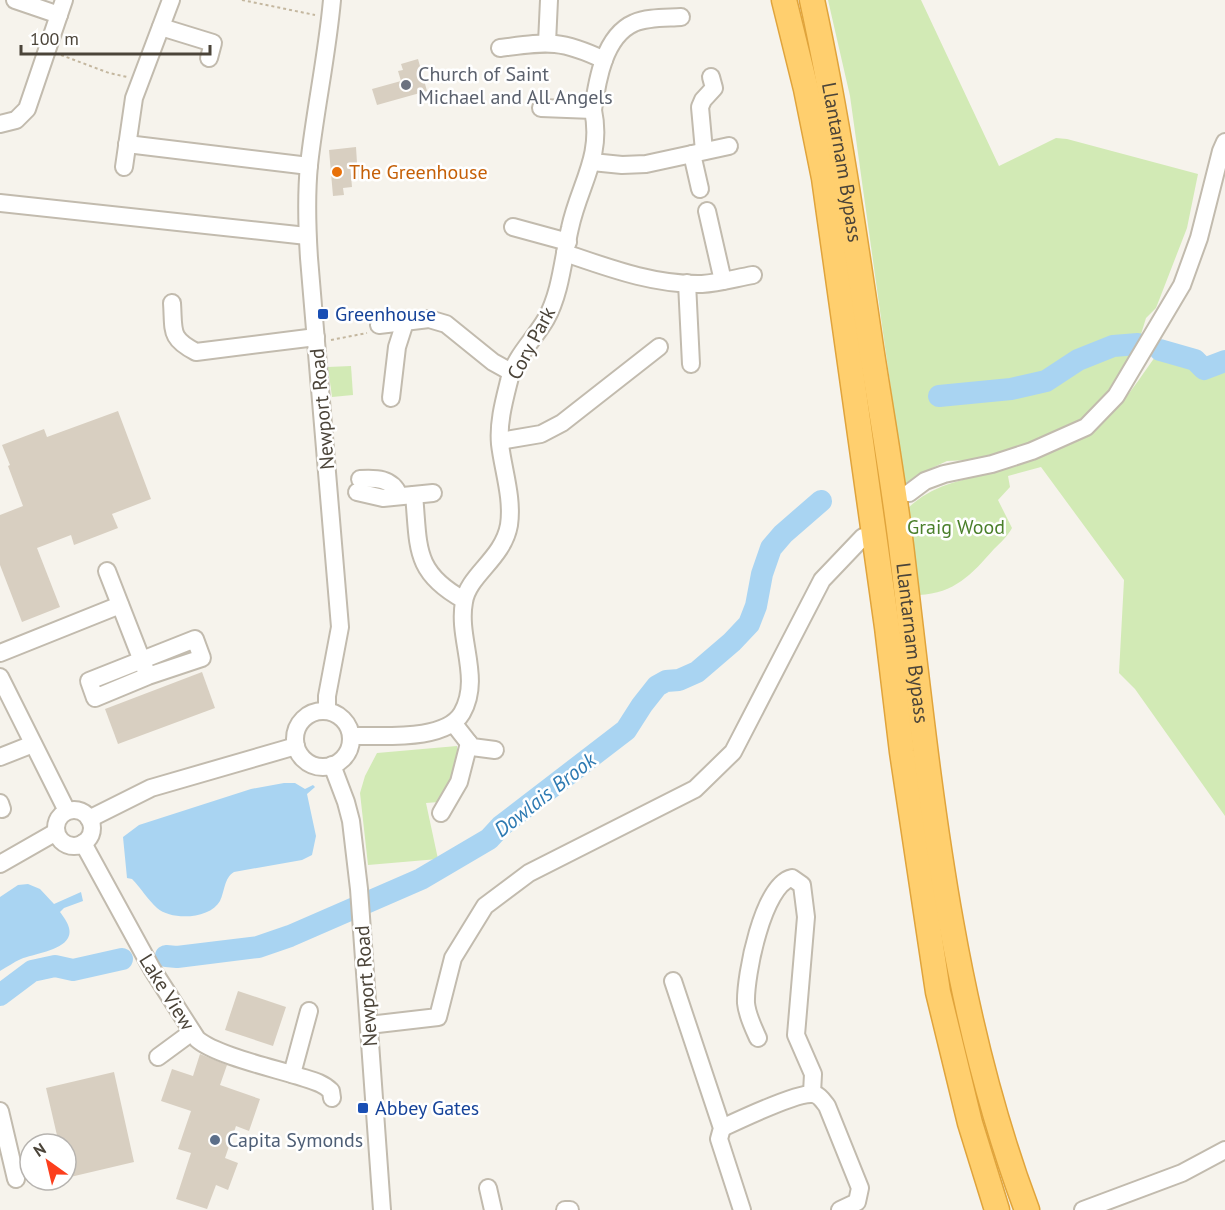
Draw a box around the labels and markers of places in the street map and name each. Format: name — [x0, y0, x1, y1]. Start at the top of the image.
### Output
place label: Church of Saint Michael and All Angels — [418, 61, 613, 110]
marker: Church of Saint Michael and All Angels — [399, 78, 413, 92]
place label: The Greenhouse — [349, 159, 488, 185]
marker: The Greenhouse — [330, 165, 344, 179]
place label: Greenhouse — [335, 301, 436, 327]
marker: Greenhouse — [316, 307, 330, 321]
place label: Abbey Gates — [375, 1095, 479, 1121]
marker: Abbey Gates — [356, 1101, 370, 1115]
place label: Capita Symonds — [227, 1127, 363, 1153]
marker: Capita Symonds — [208, 1133, 222, 1147]

